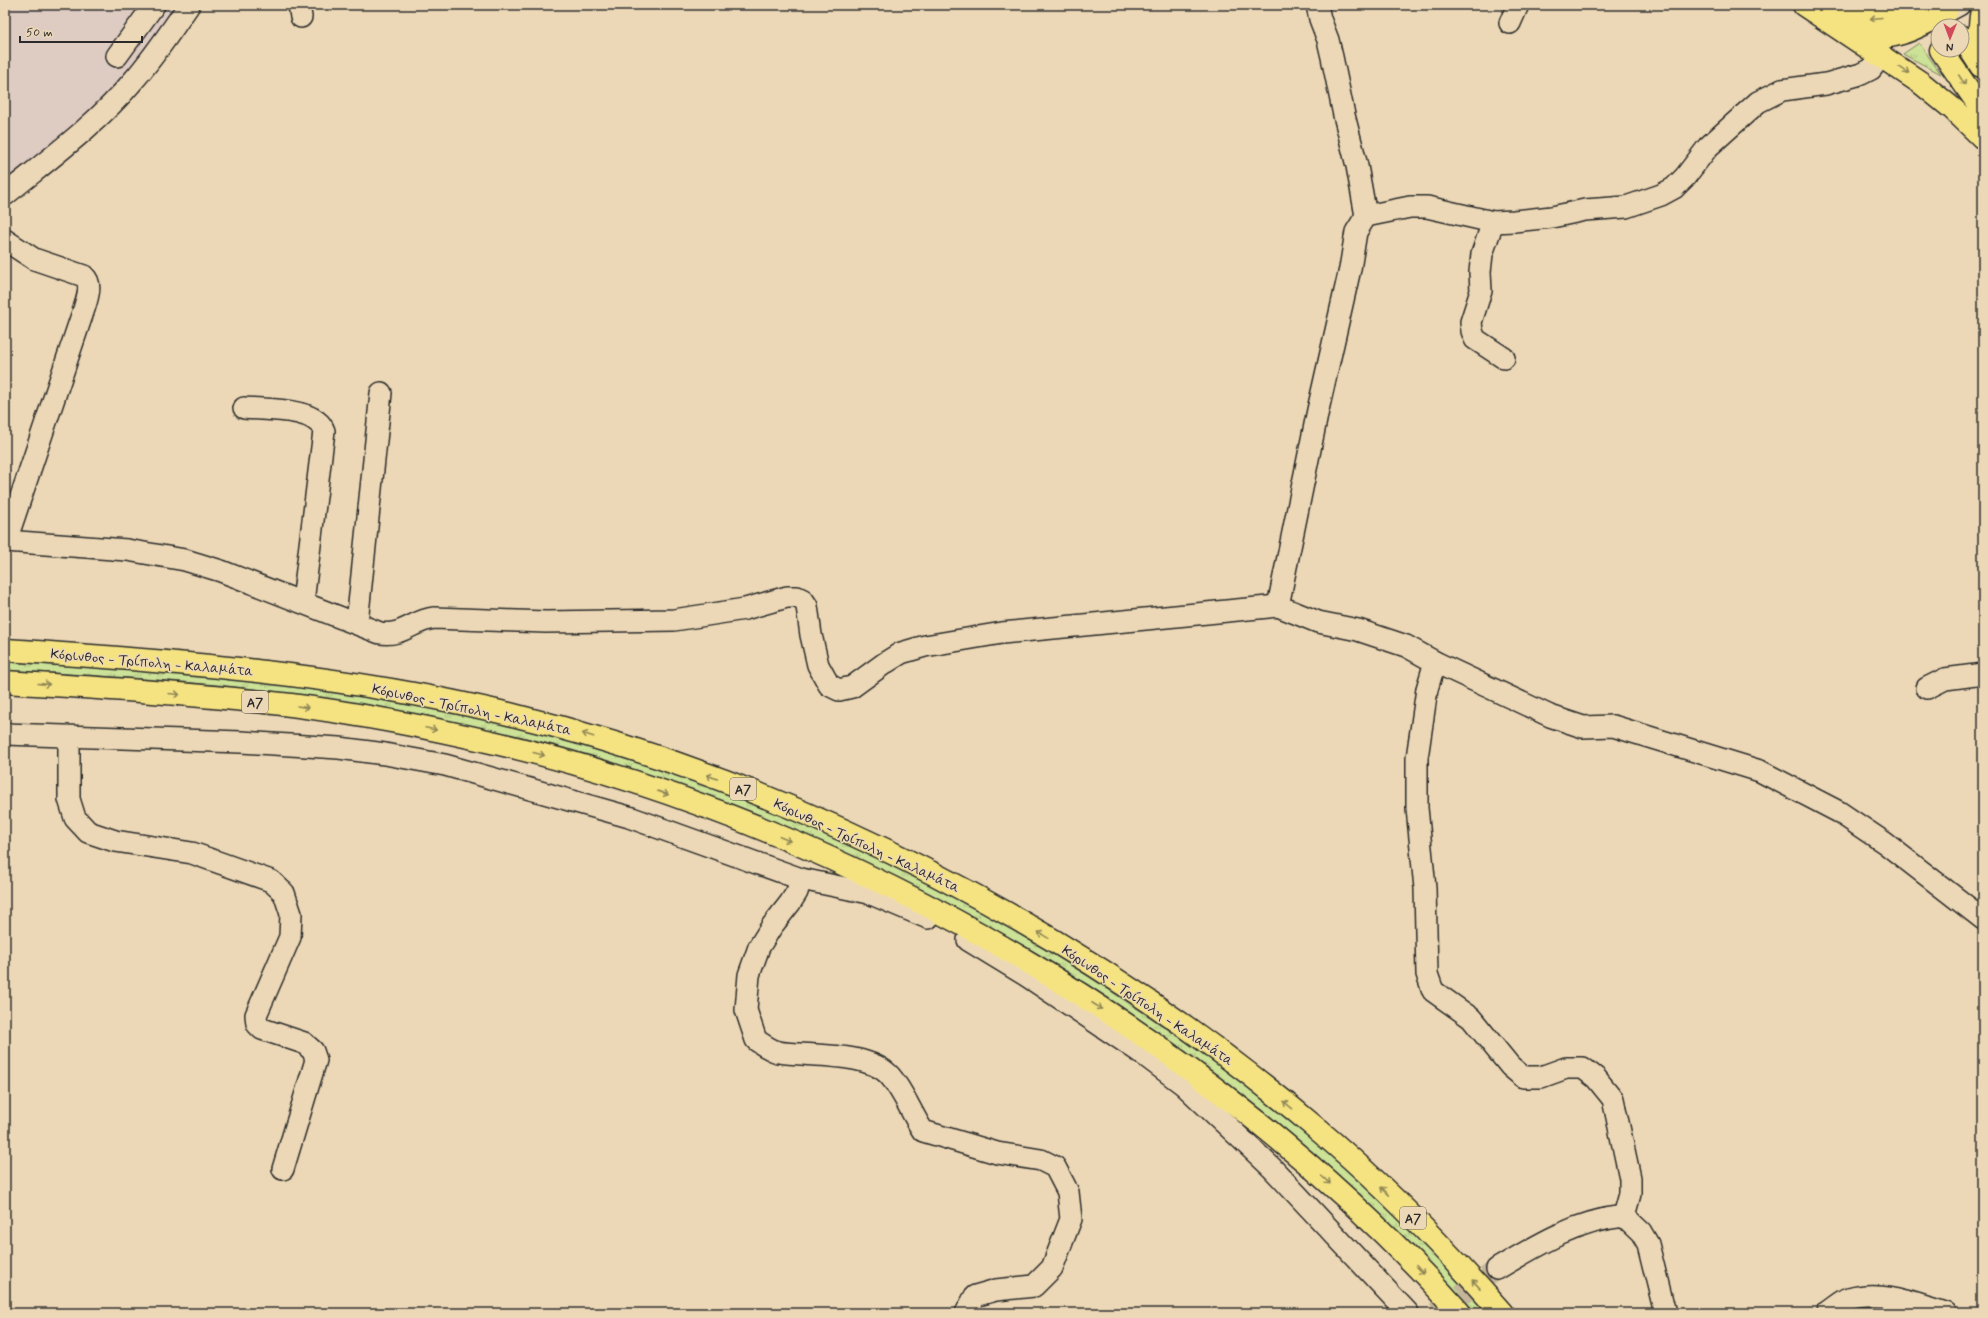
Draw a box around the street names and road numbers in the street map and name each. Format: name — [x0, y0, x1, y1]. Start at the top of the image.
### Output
street label: Κόρινθος - Τρίπολη - Καλαμάτα — [50, 645, 254, 681]
street label: Κόρινθος - Τρίπολη - Καλαμάτα — [370, 680, 573, 740]
road number: Α7 — [242, 691, 268, 713]
road number: Α7 — [730, 778, 756, 800]
street label: Κόρινθος - Τρίπολη - Καλαμάτα — [771, 795, 963, 897]
street label: Κόρινθος - Τρίπολη - Καλαμάτα — [1058, 941, 1237, 1070]
road number: Α7 — [1400, 1207, 1426, 1229]

